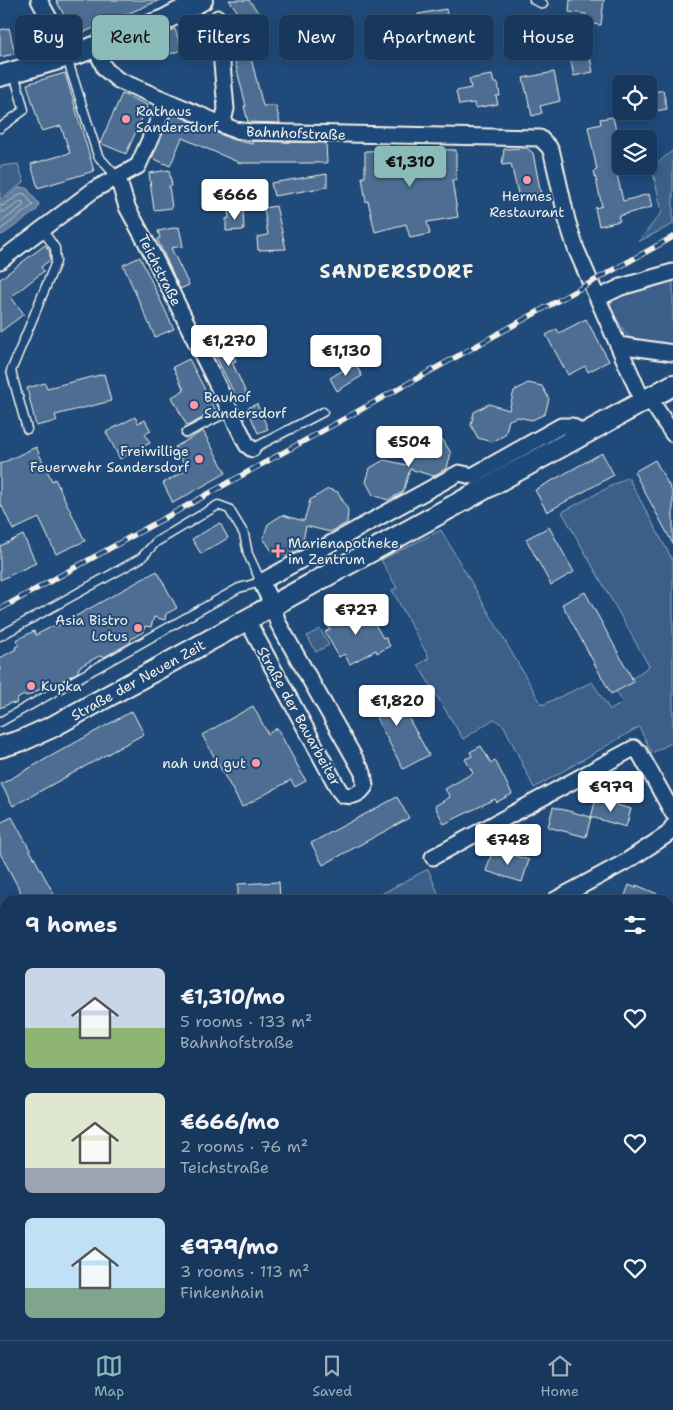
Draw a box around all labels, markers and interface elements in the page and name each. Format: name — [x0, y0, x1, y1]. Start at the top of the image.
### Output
chip: Buy — [15, 15, 82, 60]
chip: Rent — [92, 15, 169, 60]
chip: Filters — [179, 15, 269, 60]
chip: New — [279, 15, 354, 60]
chip: Apartment — [364, 15, 494, 60]
chip: House — [504, 15, 593, 60]
map controls — [612, 75, 657, 175]
button: locate — [612, 75, 657, 120]
place label: Rathaus Sandersdorf — [136, 102, 219, 136]
marker: Rathaus Sandersdorf — [120, 113, 132, 125]
street label: Bahnhofstraße — [246, 122, 346, 144]
button: layers — [612, 130, 657, 175]
pin: €1,310 — [369, 146, 451, 188]
text: €1,310 — [385, 151, 435, 172]
marker: Hermes Restaurant — [521, 174, 533, 186]
pin: €666 — [205, 178, 265, 221]
text: €666 — [212, 184, 258, 205]
place label: Hermes Restaurant — [490, 187, 564, 221]
street label: Teichstraße — [134, 231, 186, 309]
district label: SANDERSDORF — [320, 259, 474, 284]
pin: €1,270 — [188, 324, 270, 367]
text: €1,270 — [202, 330, 256, 351]
pin: €1,130 — [305, 334, 387, 377]
text: €1,130 — [321, 340, 371, 361]
place label: Bauhof Sandersdorf — [204, 388, 287, 422]
marker: Bauhof Sandersdorf — [188, 399, 200, 411]
pin: €504 — [379, 426, 439, 468]
text: €504 — [387, 431, 431, 452]
place label: Freiwillige Feuerwehr Sandersdorf — [30, 442, 190, 476]
marker: Freiwillige Feuerwehr Sandersdorf — [193, 453, 205, 465]
place label: Marienapotheke im Zentrum — [288, 534, 399, 568]
marker: Marienapotheke im Zentrum — [272, 545, 284, 557]
pin: €727 — [326, 594, 386, 636]
text: €727 — [335, 599, 377, 620]
place label: Asia Bistro Lotus — [55, 611, 128, 645]
marker: Asia Bistro Lotus — [132, 622, 144, 634]
street label: Straße der Neuen Zeit — [68, 636, 208, 724]
street label: Straße der Bauarbeiter — [253, 643, 345, 789]
place label: Kupka — [41, 677, 82, 695]
marker: Kupka — [25, 680, 37, 692]
pin: €1,820 — [356, 684, 438, 727]
text: €1,820 — [370, 690, 424, 711]
place label: nah und gut — [162, 754, 246, 772]
marker: nah und gut — [250, 757, 262, 769]
pin: €979 — [581, 770, 641, 813]
text: €979 — [589, 776, 633, 797]
pin: €748 — [478, 824, 538, 866]
text: €748 — [486, 829, 530, 850]
text: 9 homes — [25, 911, 117, 939]
icon: filters — [621, 911, 649, 939]
text: €1,310/mo — [180, 983, 285, 1011]
icon: home — [65, 988, 125, 1048]
icon: heart — [621, 1004, 649, 1032]
text: 5 rooms · 133 m² — [180, 1011, 312, 1032]
text: Bahnhofstraße — [180, 1032, 294, 1053]
text: €666/mo — [180, 1108, 280, 1136]
icon: home — [65, 1113, 125, 1173]
icon: heart — [621, 1129, 649, 1157]
text: 2 rooms · 76 m² — [180, 1136, 308, 1157]
text: Teichstraße — [180, 1157, 269, 1178]
text: €979/mo — [180, 1233, 279, 1261]
icon: home — [65, 1238, 125, 1298]
icon: heart — [621, 1254, 649, 1282]
text: 3 rooms · 113 m² — [180, 1261, 310, 1282]
text: Finkenhain — [180, 1282, 264, 1303]
tab: Map — [94, 1352, 124, 1400]
tab: Saved — [312, 1352, 352, 1400]
tab: Home — [540, 1352, 579, 1400]

